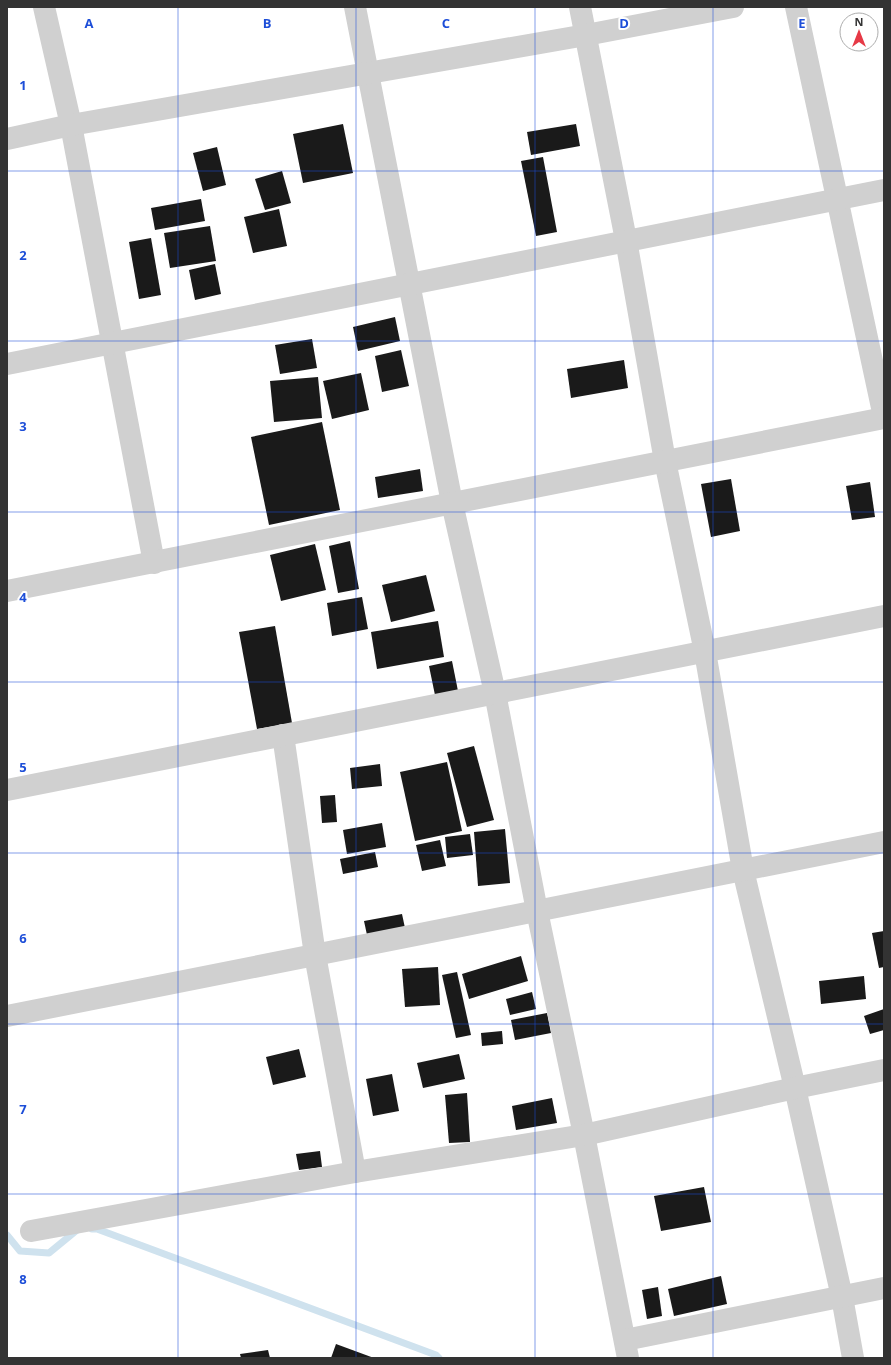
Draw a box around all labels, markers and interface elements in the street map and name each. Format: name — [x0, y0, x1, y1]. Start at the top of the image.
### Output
north arrow — [839, 12, 879, 52]
text: A — [85, 14, 94, 32]
text: B — [263, 14, 272, 32]
text: C — [442, 14, 450, 32]
text: D — [619, 14, 629, 32]
text: E — [798, 14, 806, 32]
text: N — [855, 14, 863, 29]
text: 1 — [19, 76, 27, 94]
text: 2 — [19, 246, 27, 264]
text: 3 — [19, 417, 27, 435]
text: 4 — [19, 588, 27, 606]
text: 5 — [19, 758, 27, 776]
text: 6 — [19, 929, 27, 947]
text: 7 — [19, 1100, 27, 1118]
text: 8 — [19, 1270, 27, 1288]

